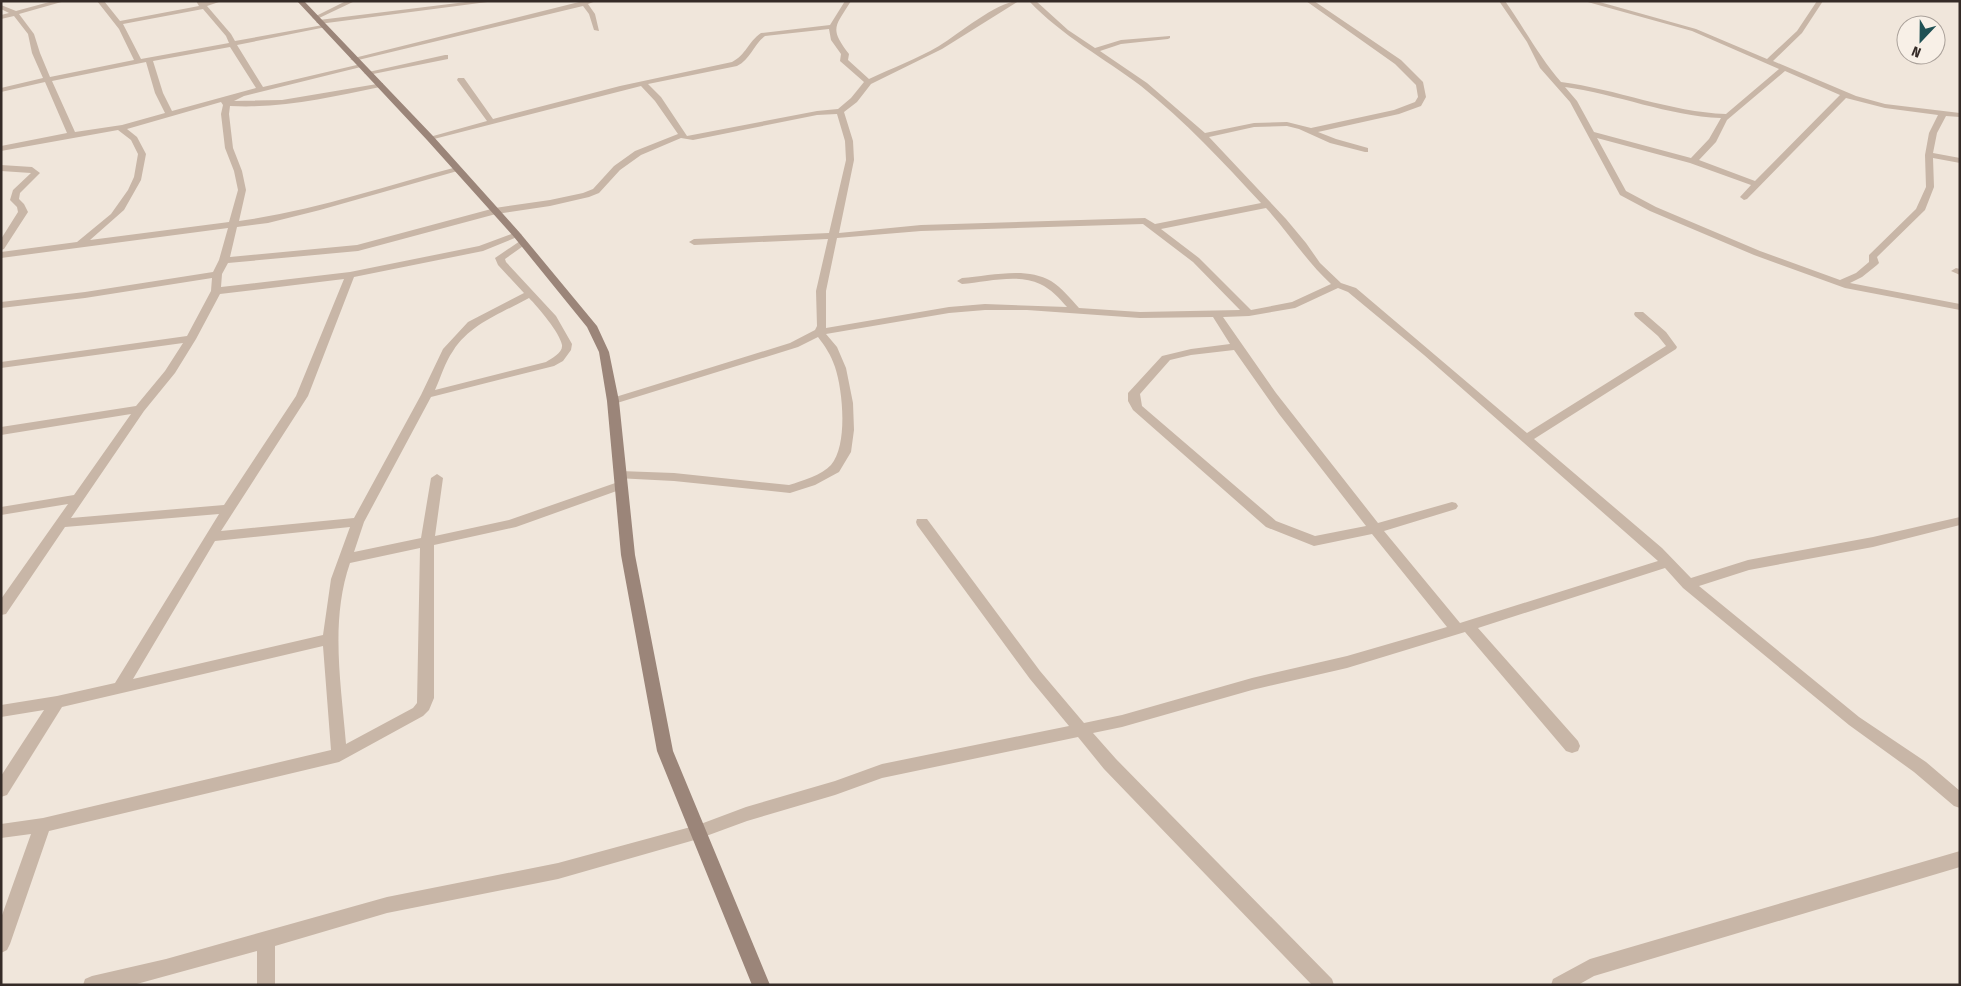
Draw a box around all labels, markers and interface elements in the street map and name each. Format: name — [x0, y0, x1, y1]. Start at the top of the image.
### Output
north arrow — [1896, 15, 1946, 65]
text: N — [1909, 42, 1923, 61]

